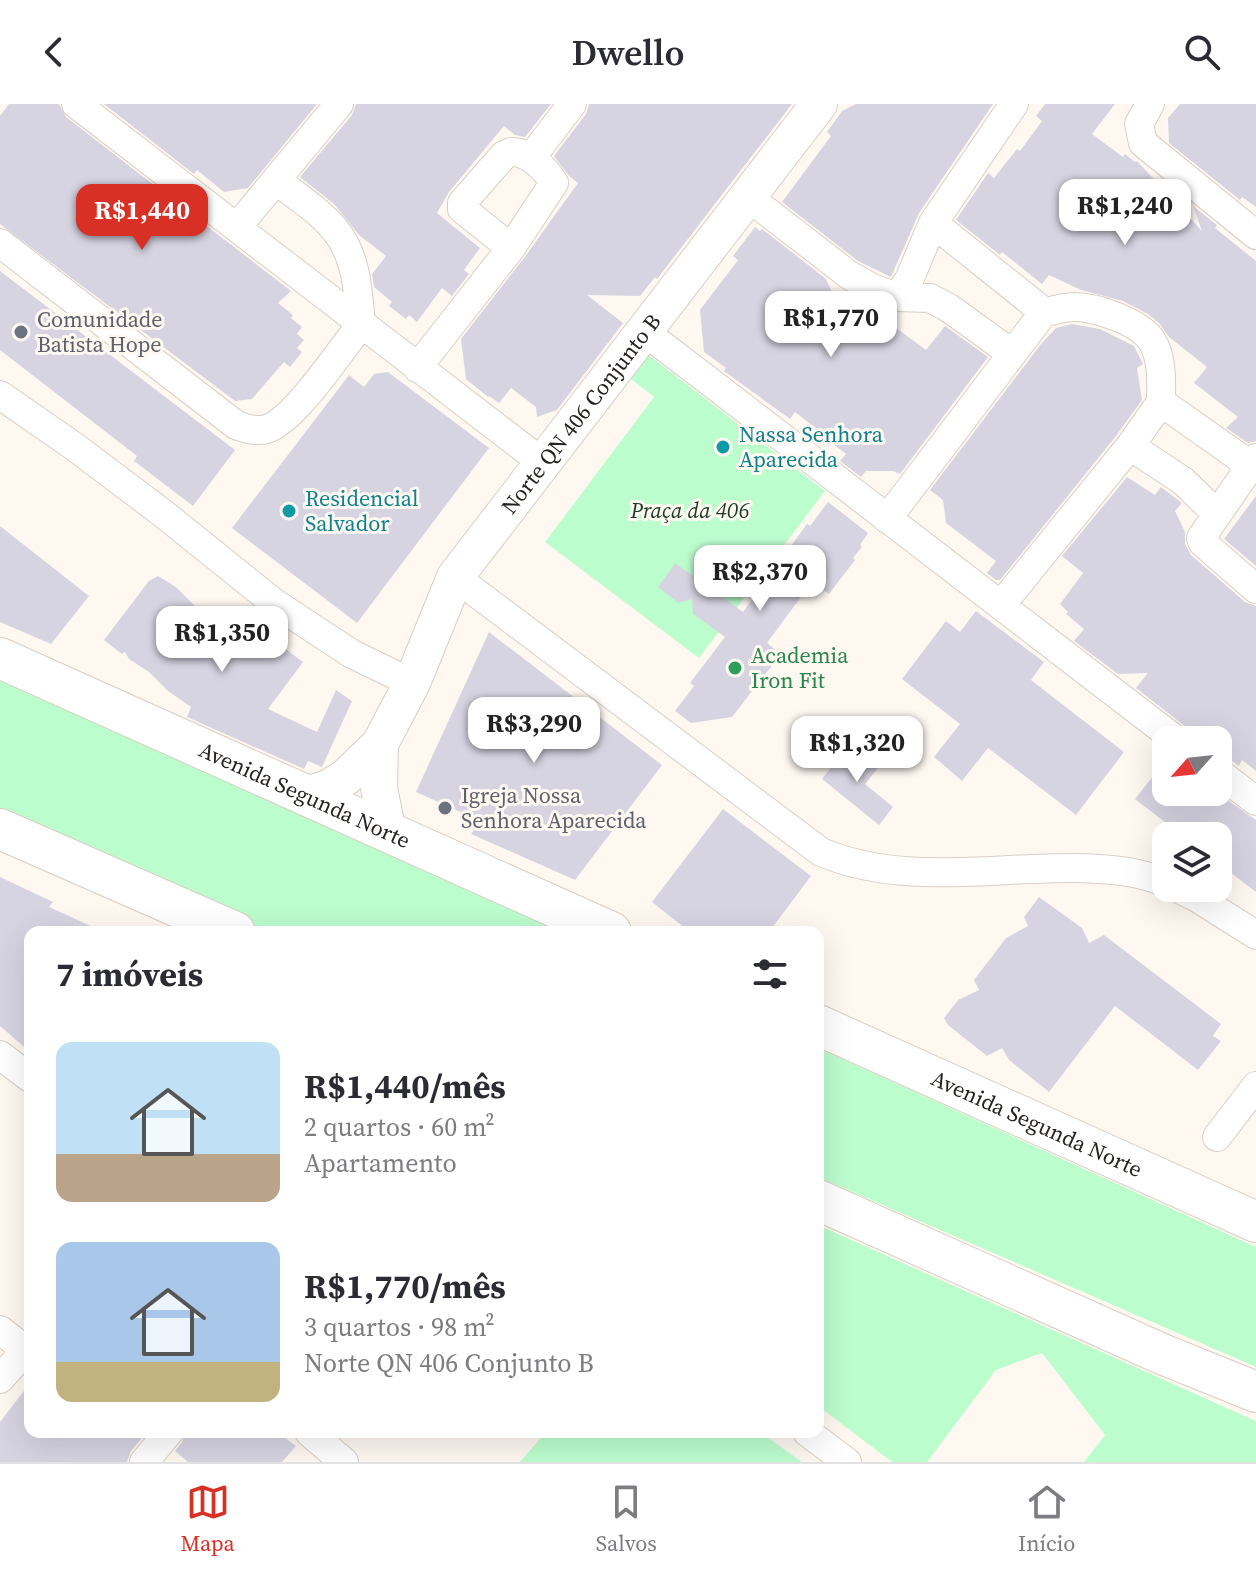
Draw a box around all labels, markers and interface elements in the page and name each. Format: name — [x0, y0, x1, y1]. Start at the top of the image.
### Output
text: Dwello — [571, 28, 685, 77]
icon: back — [32, 30, 76, 74]
icon: search — [1180, 30, 1224, 74]
pin: R$1,240 — [1051, 179, 1199, 247]
pin: R$1,440 — [68, 184, 216, 252]
text: R$1,240 — [1077, 187, 1173, 223]
text: R$1,440 — [94, 192, 190, 228]
pin: R$1,770 — [757, 291, 905, 359]
text: R$1,770 — [783, 299, 879, 335]
place label: Comunidade Batista Hope — [37, 304, 163, 359]
street label: Norte QN 406 Conjunto B — [494, 307, 667, 520]
marker: Comunidade Batista Hope — [12, 323, 30, 341]
place label: Nassa Senhora Aparecida — [739, 419, 884, 474]
marker: Nassa Senhora Aparecida — [714, 438, 732, 456]
place label: Residencial Salvador — [305, 483, 419, 538]
park label: Praça da 406 — [629, 495, 750, 525]
marker: Residencial Salvador — [280, 502, 298, 520]
pin: R$2,370 — [686, 545, 834, 613]
text: R$2,370 — [712, 553, 808, 589]
pin: R$1,350 — [148, 606, 296, 674]
text: R$1,350 — [174, 614, 270, 650]
place label: Academia Iron Fit — [751, 640, 849, 695]
marker: Academia Iron Fit — [726, 659, 744, 677]
pin: R$3,290 — [460, 697, 608, 765]
text: R$3,290 — [486, 705, 582, 741]
pin: R$1,320 — [783, 716, 931, 784]
text: R$1,320 — [809, 724, 905, 760]
north arrow — [1152, 726, 1232, 806]
map controls — [1152, 726, 1232, 902]
street label: Avenida Segunda Norte — [194, 734, 415, 855]
place label: Igreja Nossa Senhora Aparecida — [461, 780, 647, 835]
marker: Igreja Nossa Senhora Aparecida — [436, 799, 454, 817]
button: layers — [1152, 822, 1232, 902]
text: 7 imóveis — [56, 951, 203, 997]
icon: filters — [748, 952, 792, 996]
text: R$1,440/mês — [304, 1063, 506, 1109]
street label: Avenida Segunda Norte — [927, 1063, 1147, 1184]
icon: home — [120, 1074, 216, 1170]
text: 2 quartos · 60 m² — [304, 1109, 495, 1145]
text: Apartamento — [304, 1145, 457, 1181]
text: R$1,770/mês — [304, 1263, 506, 1309]
icon: home — [120, 1274, 216, 1370]
text: 3 quartos · 98 m² — [304, 1309, 495, 1345]
text: Norte QN 406 Conjunto B — [304, 1345, 594, 1381]
tab: Mapa — [181, 1480, 235, 1558]
tab: Salvos — [596, 1480, 657, 1558]
tab: Início — [1018, 1480, 1075, 1558]

